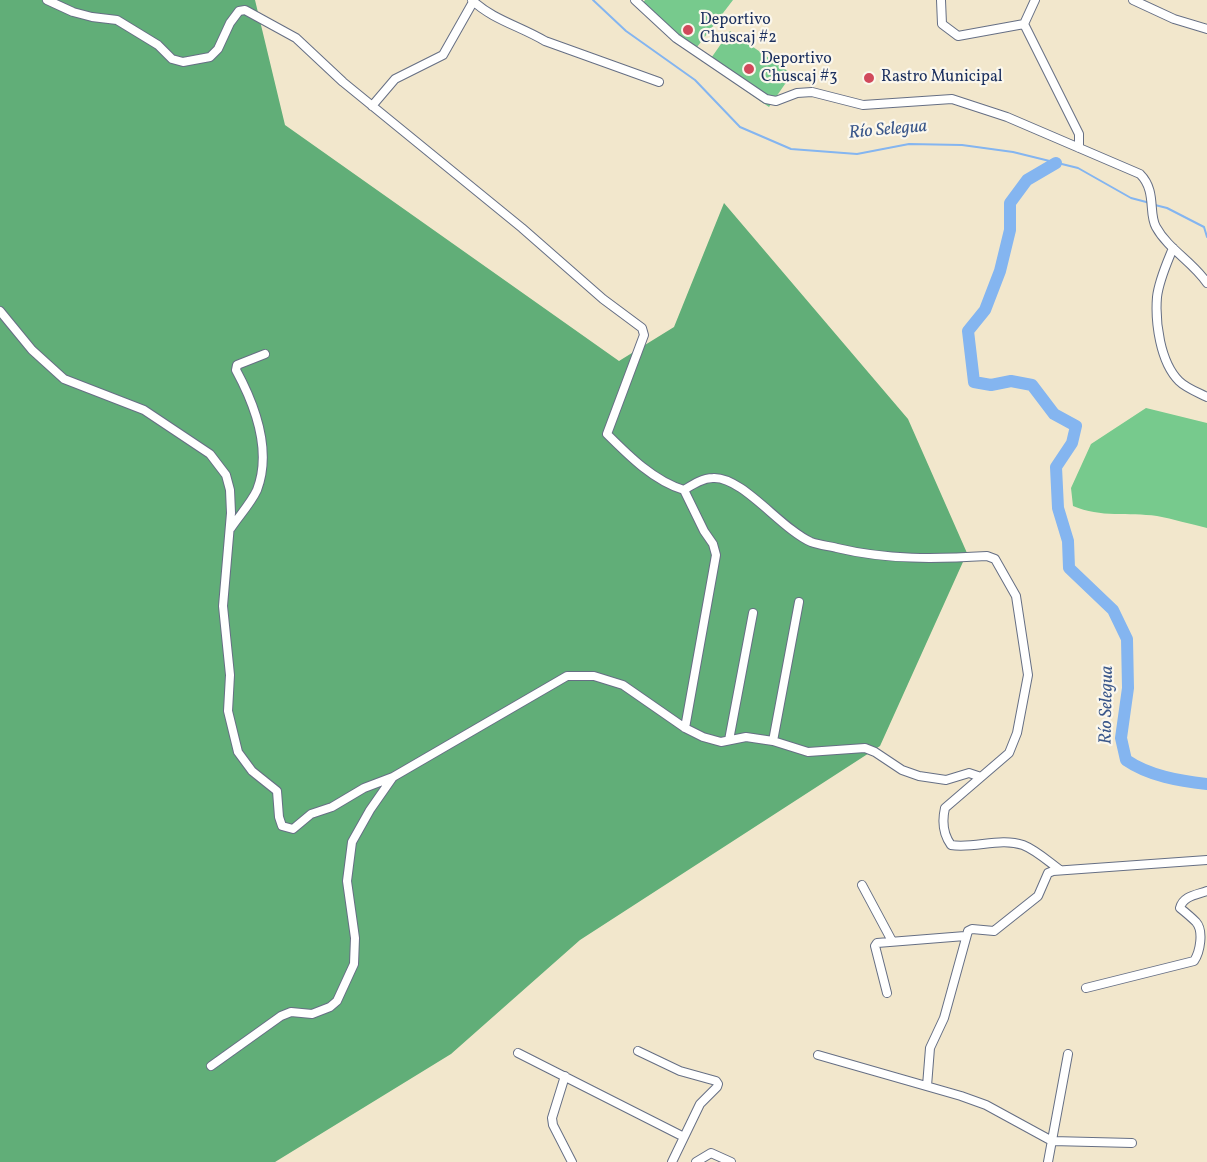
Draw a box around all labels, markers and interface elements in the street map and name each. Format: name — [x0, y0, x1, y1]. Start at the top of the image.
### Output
place label: Deportivo Chuscaj #2 — [700, 11, 777, 49]
marker: Deportivo Chuscaj #2 — [681, 23, 695, 37]
place label: Deportivo Chuscaj #3 — [761, 50, 837, 88]
marker: Deportivo Chuscaj #3 — [742, 62, 756, 76]
place label: Rastro Municipal — [881, 68, 1003, 88]
marker: Rastro Municipal — [862, 71, 876, 85]
water label: Río Selegua — [848, 117, 928, 145]
water label: Río Selegua — [1097, 665, 1119, 745]

